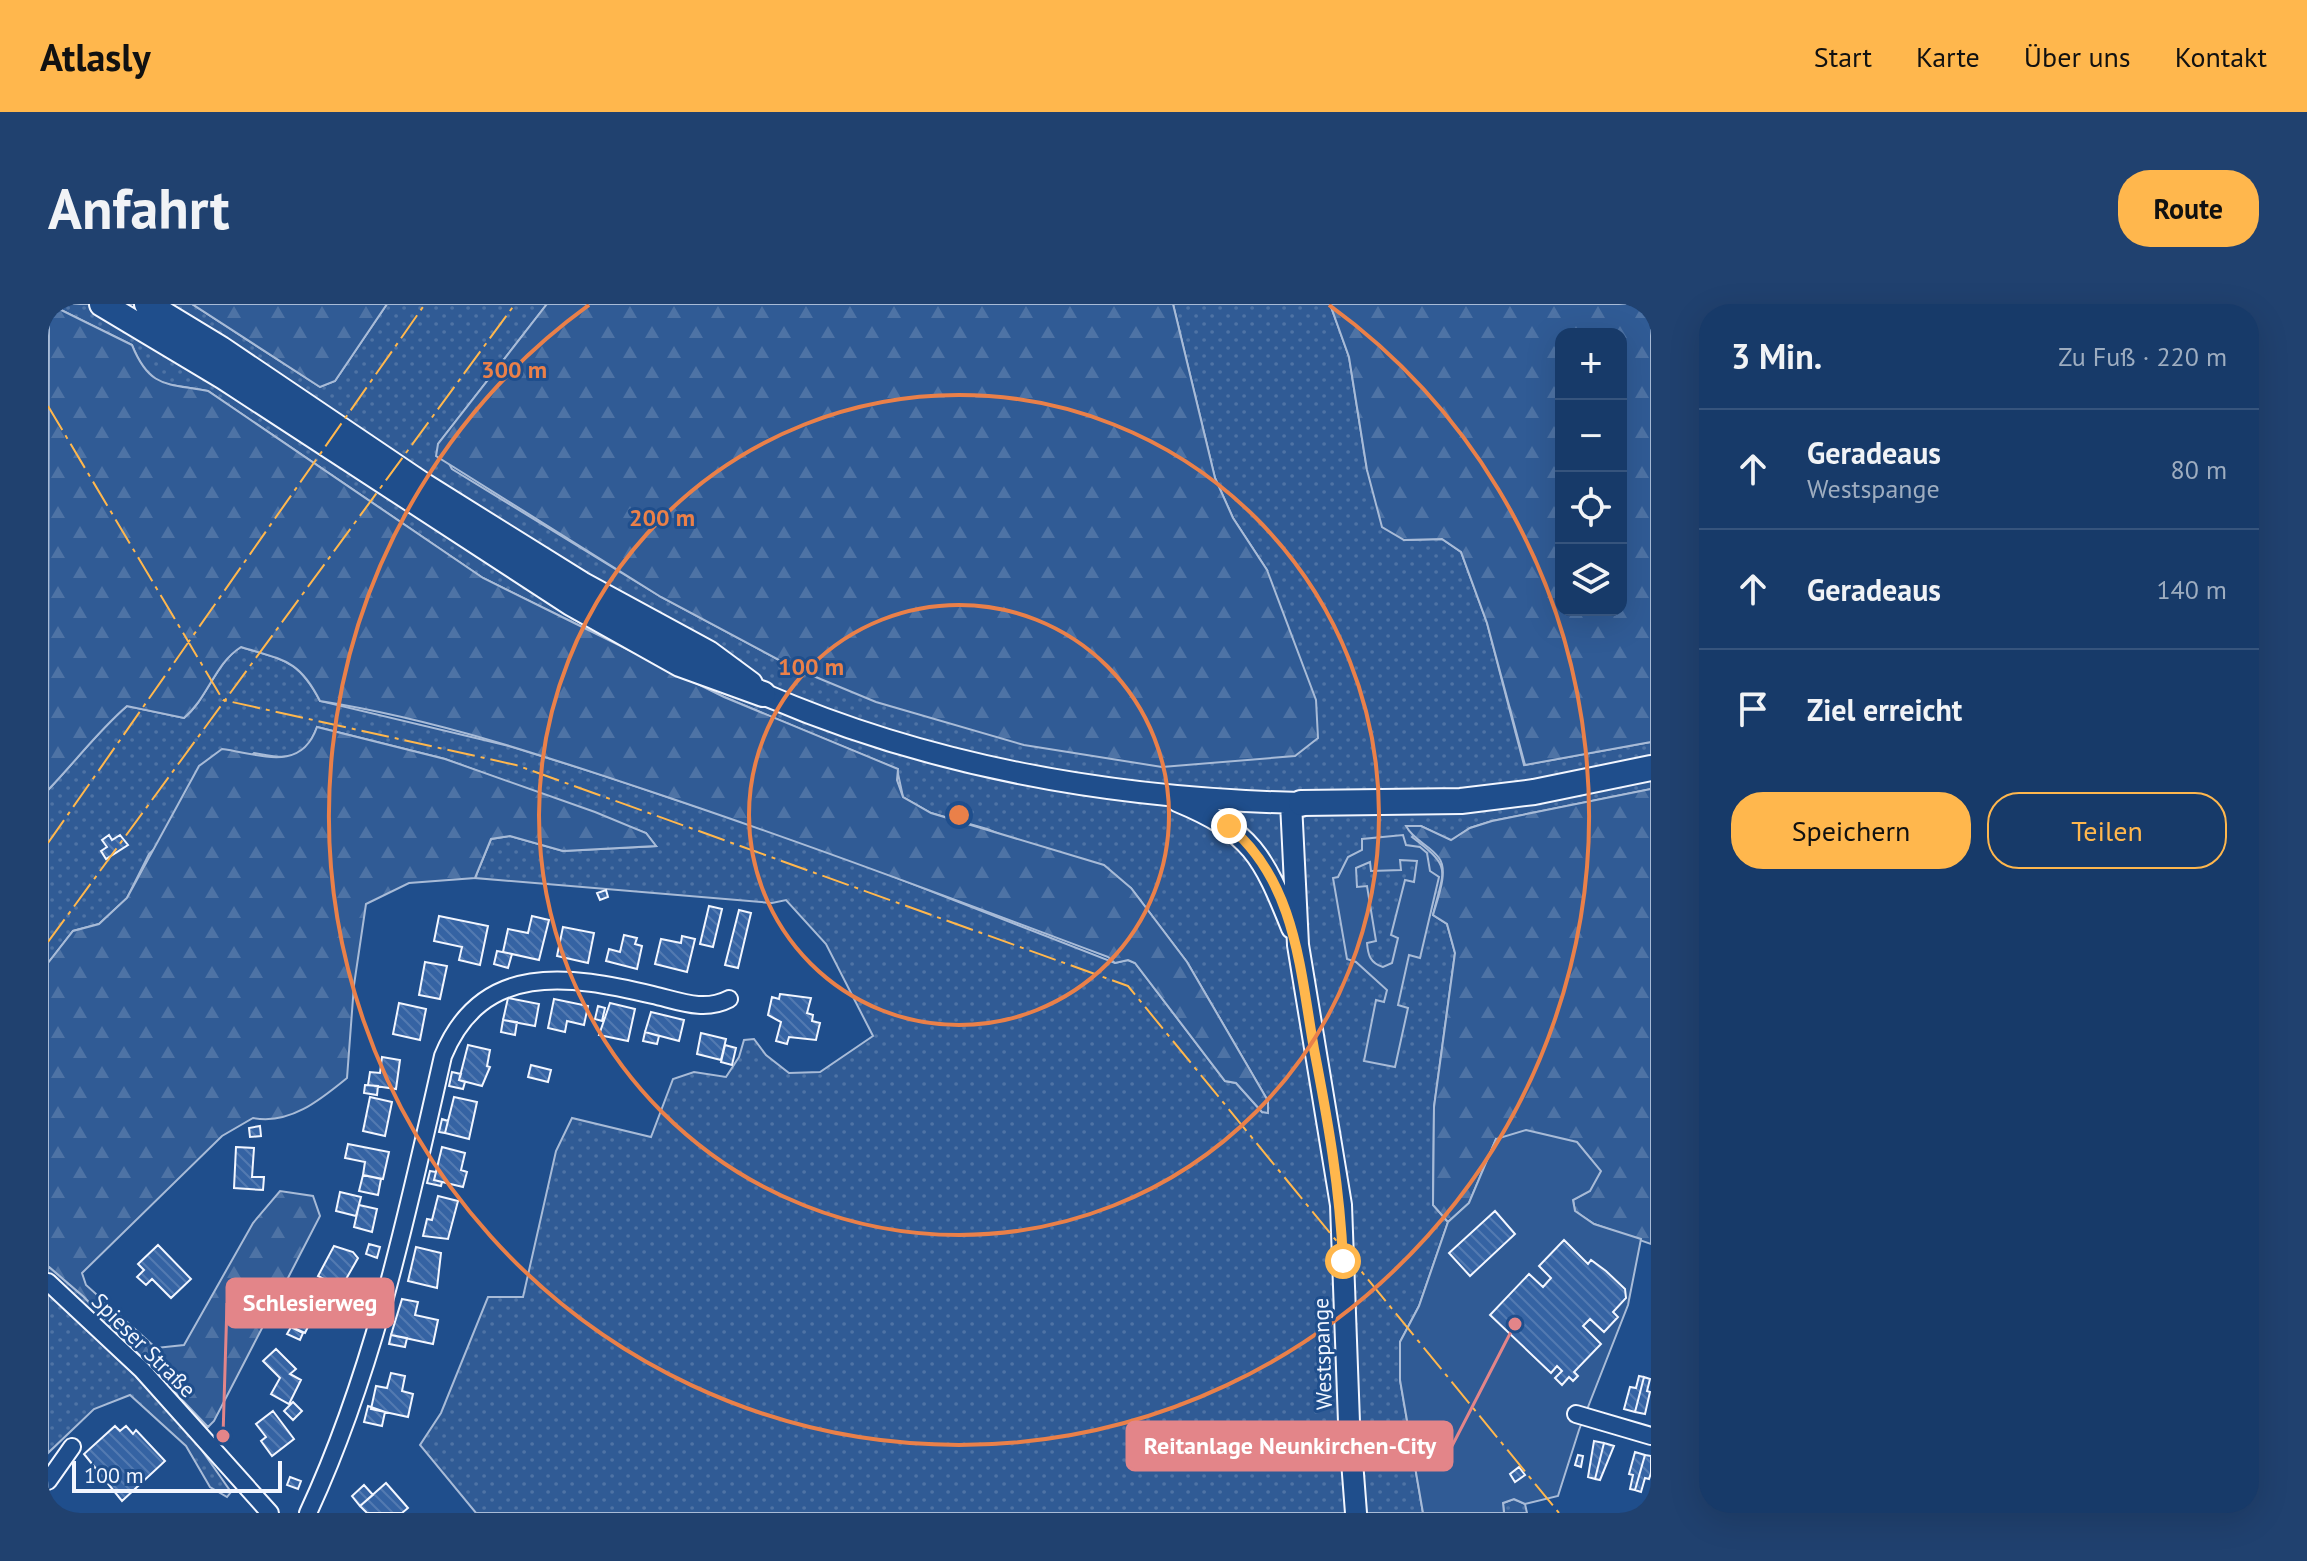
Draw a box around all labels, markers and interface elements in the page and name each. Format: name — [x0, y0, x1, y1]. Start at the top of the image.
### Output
text: Atlasly — [40, 32, 151, 81]
text: Start — [1814, 38, 1872, 75]
text: Karte — [1916, 38, 1980, 75]
text: Über uns — [2024, 38, 2131, 75]
text: Kontakt — [2175, 38, 2267, 75]
button: Route — [2118, 170, 2259, 247]
text: Anfahrt — [48, 172, 230, 244]
map controls — [1555, 328, 1627, 616]
button: + — [1555, 328, 1627, 400]
text: 3 Min. — [1731, 334, 1822, 378]
text: Zu Fuß · 220 m — [2058, 340, 2227, 373]
text: 300 m — [481, 354, 547, 385]
button: − — [1555, 400, 1627, 472]
text: Geradeaus — [1807, 433, 1941, 472]
icon: ahead — [1731, 447, 1775, 491]
text: 80 m — [2171, 453, 2227, 486]
button: locate — [1555, 472, 1627, 544]
text: Westspange — [1807, 472, 1940, 505]
text: 200 m — [629, 502, 695, 533]
button: layers — [1555, 544, 1627, 616]
icon: ahead — [1731, 567, 1775, 611]
text: Geradeaus — [1807, 570, 1941, 609]
text: 140 m — [2156, 573, 2227, 606]
text: 100 m — [778, 651, 844, 682]
icon: arrive — [1731, 687, 1775, 731]
text: Ziel erreicht — [1807, 690, 1962, 729]
button: Speichern — [1731, 792, 1971, 869]
button: Teilen — [1987, 792, 2227, 869]
centre of rings — [945, 801, 973, 829]
route end — [1211, 808, 1247, 844]
route start — [1325, 1243, 1361, 1279]
callout: Schlesierweg — [227, 1279, 393, 1327]
street label: Spieser Straße — [86, 1287, 202, 1403]
text: Schlesierweg — [243, 1287, 377, 1318]
street label: Westspange — [1306, 1297, 1338, 1411]
callout: Reitanlage Neunkirchen-City — [1127, 1422, 1452, 1470]
text: Reitanlage Neunkirchen-City — [1144, 1430, 1437, 1461]
scale bar — [72, 1457, 282, 1493]
text: 100 m — [84, 1461, 144, 1489]

